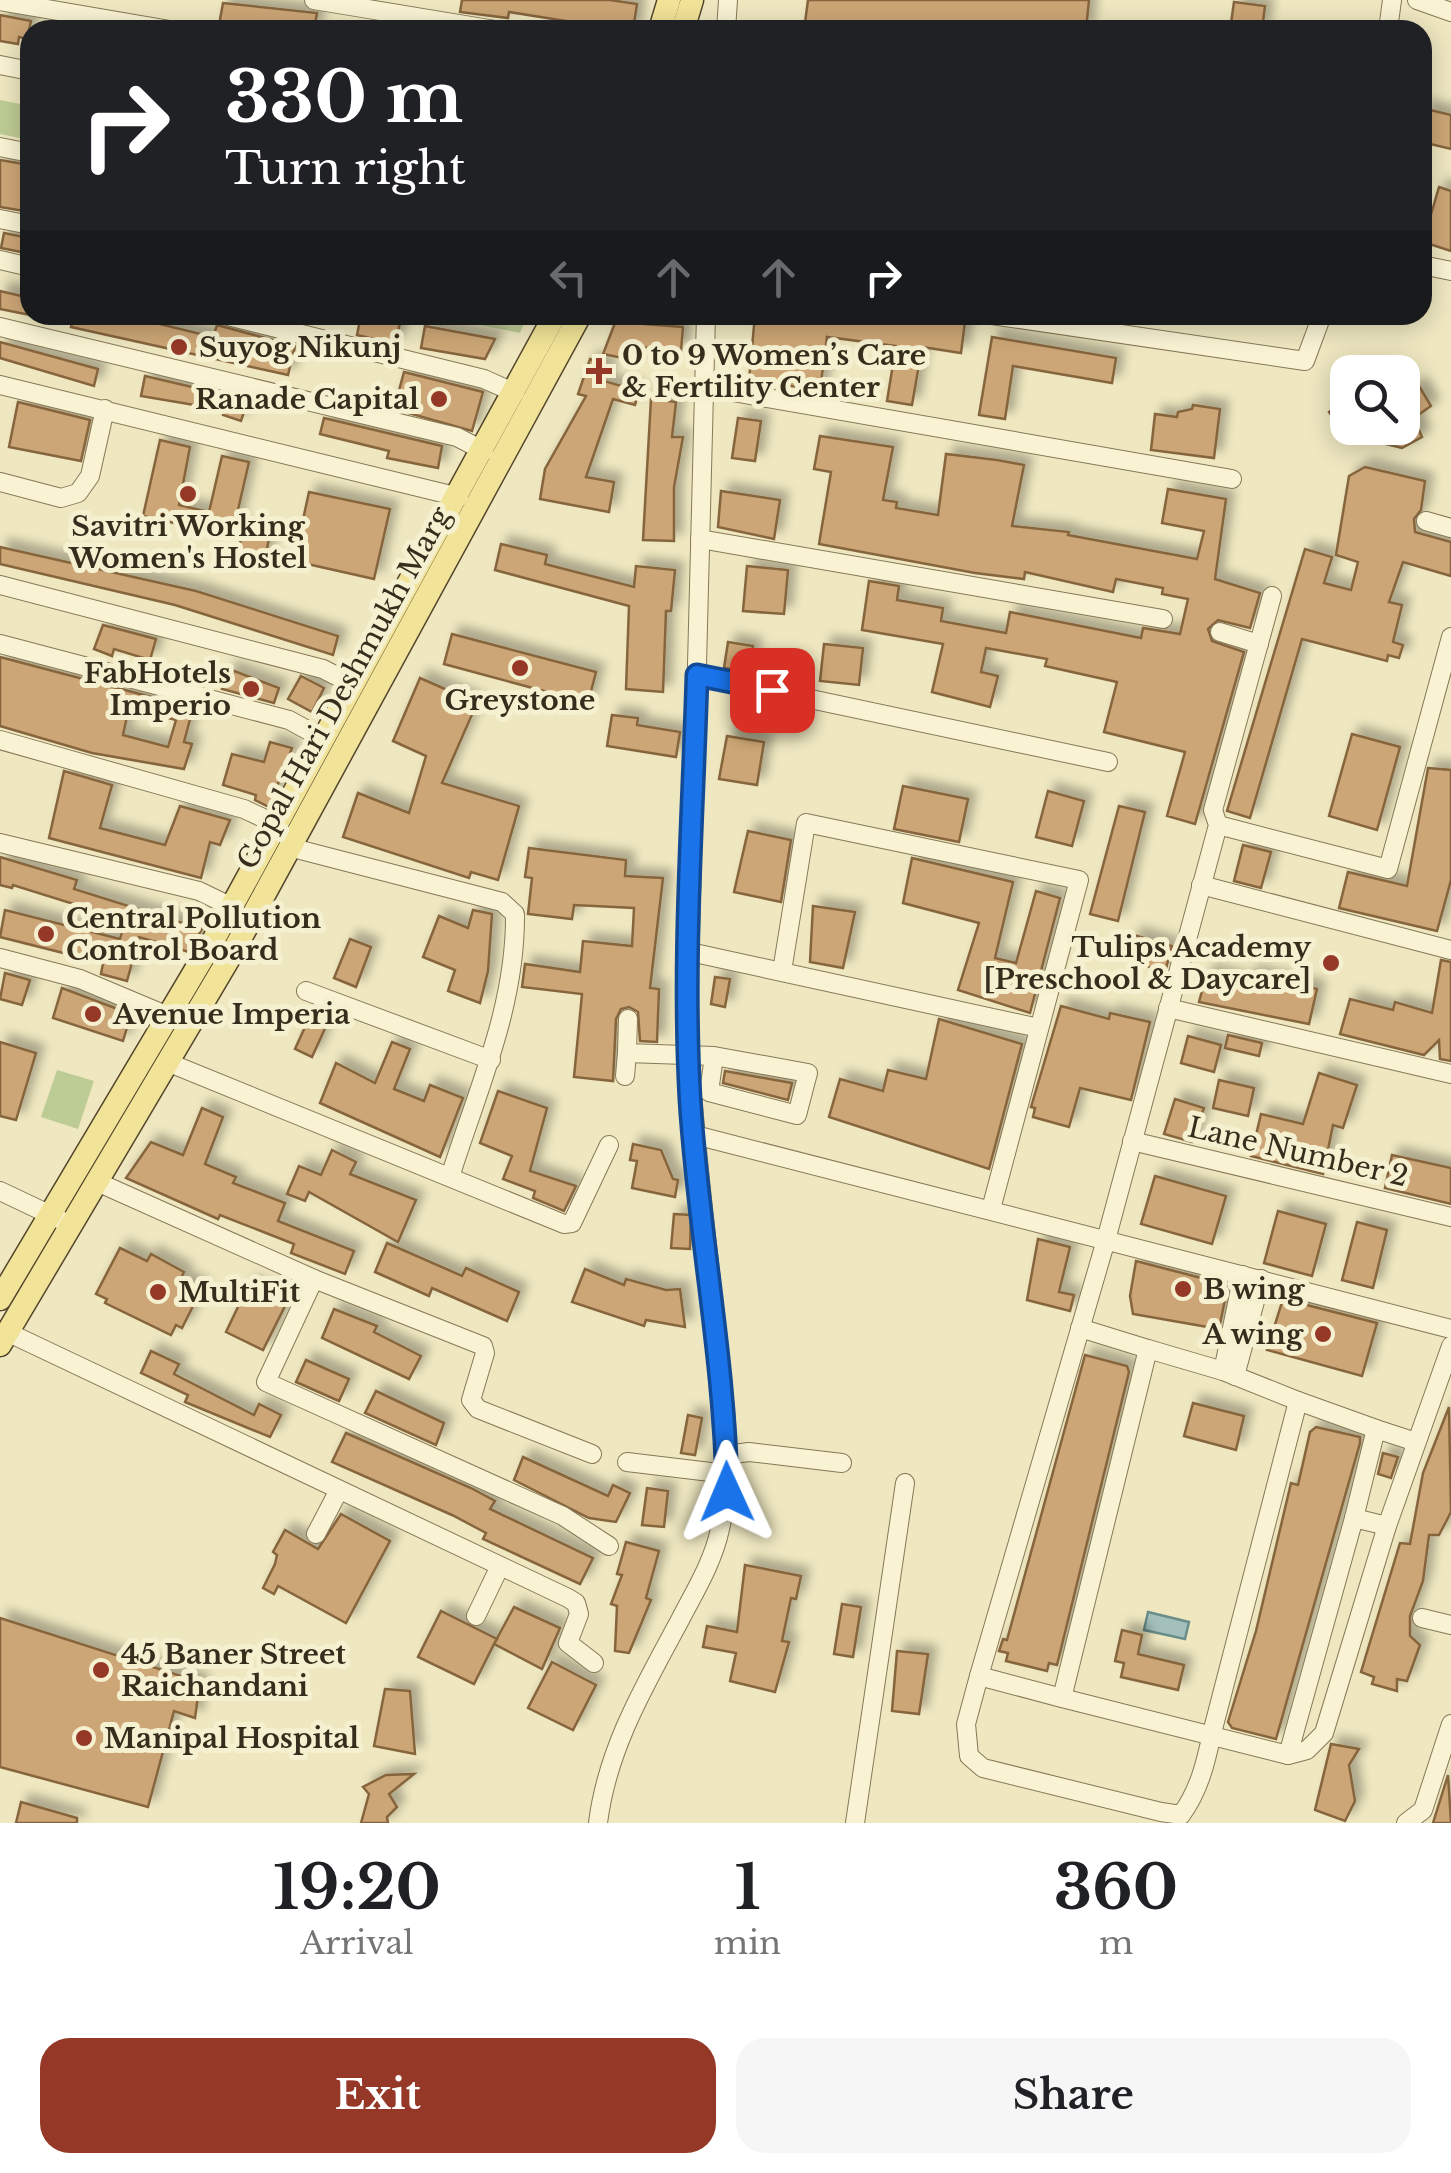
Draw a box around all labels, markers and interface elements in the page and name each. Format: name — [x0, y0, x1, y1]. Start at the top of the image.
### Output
text: 330 m — [225, 54, 463, 141]
icon: right — [60, 60, 190, 190]
text: Turn right — [225, 140, 466, 196]
icon: left — [541, 250, 596, 305]
icon: ahead — [646, 250, 701, 305]
icon: ahead — [751, 250, 806, 305]
icon: right — [856, 250, 911, 305]
place label: Suyog Nikunj — [199, 330, 401, 365]
marker: Suyog Nikunj — [168, 336, 190, 358]
place label: 0 to 9 Women’s Care & Fertility Center — [622, 338, 926, 405]
map controls — [1330, 355, 1420, 445]
button: search — [1330, 355, 1420, 445]
marker: 0 to 9 Women’s Care & Fertility Center — [586, 358, 612, 384]
place label: Ranade Capital — [195, 382, 419, 417]
marker: Ranade Capital — [428, 388, 450, 410]
marker: Savitri Working Women's Hostel — [177, 483, 199, 505]
street label: Gopal Hari Deshmukh Marg — [230, 500, 459, 875]
place label: Savitri Working Women's Hostel — [68, 509, 307, 576]
pin — [730, 648, 815, 733]
place label: FabHotels Imperio — [84, 656, 231, 723]
marker: Greystone — [509, 657, 531, 679]
icon: arrive — [745, 663, 800, 718]
marker: FabHotels Imperio — [240, 678, 262, 700]
place label: Greystone — [445, 683, 595, 718]
place label: Central Pollution Control Board — [66, 901, 321, 968]
marker: Central Pollution Control Board — [35, 923, 57, 945]
place label: Tulips Academy [Preschool & Daycare] — [983, 930, 1312, 997]
marker: Tulips Academy [Preschool & Daycare] — [1320, 952, 1342, 974]
place label: Avenue Imperia — [112, 997, 350, 1032]
marker: Avenue Imperia — [82, 1003, 104, 1025]
street label: Lane Number 2 — [1185, 1110, 1411, 1194]
place label: B wing — [1203, 1272, 1305, 1307]
place label: MultiFit — [178, 1275, 300, 1310]
marker: B wing — [1172, 1278, 1194, 1300]
marker: MultiFit — [147, 1281, 169, 1303]
place label: A wing — [1201, 1317, 1304, 1352]
marker: A wing — [1312, 1323, 1334, 1345]
position arrow — [675, 1440, 779, 1544]
place label: 45 Baner Street Raichandani — [121, 1637, 346, 1704]
marker: 45 Baner Street Raichandani — [90, 1659, 112, 1681]
place label: Manipal Hospital — [104, 1721, 359, 1756]
marker: Manipal Hospital — [73, 1727, 95, 1749]
text: 19:20 — [273, 1851, 441, 1925]
text: 1 — [734, 1851, 761, 1925]
text: 360 — [1054, 1851, 1178, 1925]
text: Arrival — [300, 1923, 414, 1963]
text: min — [714, 1923, 781, 1963]
text: m — [1099, 1923, 1133, 1963]
button: Exit — [40, 2038, 716, 2153]
button: Share — [736, 2038, 1411, 2153]

